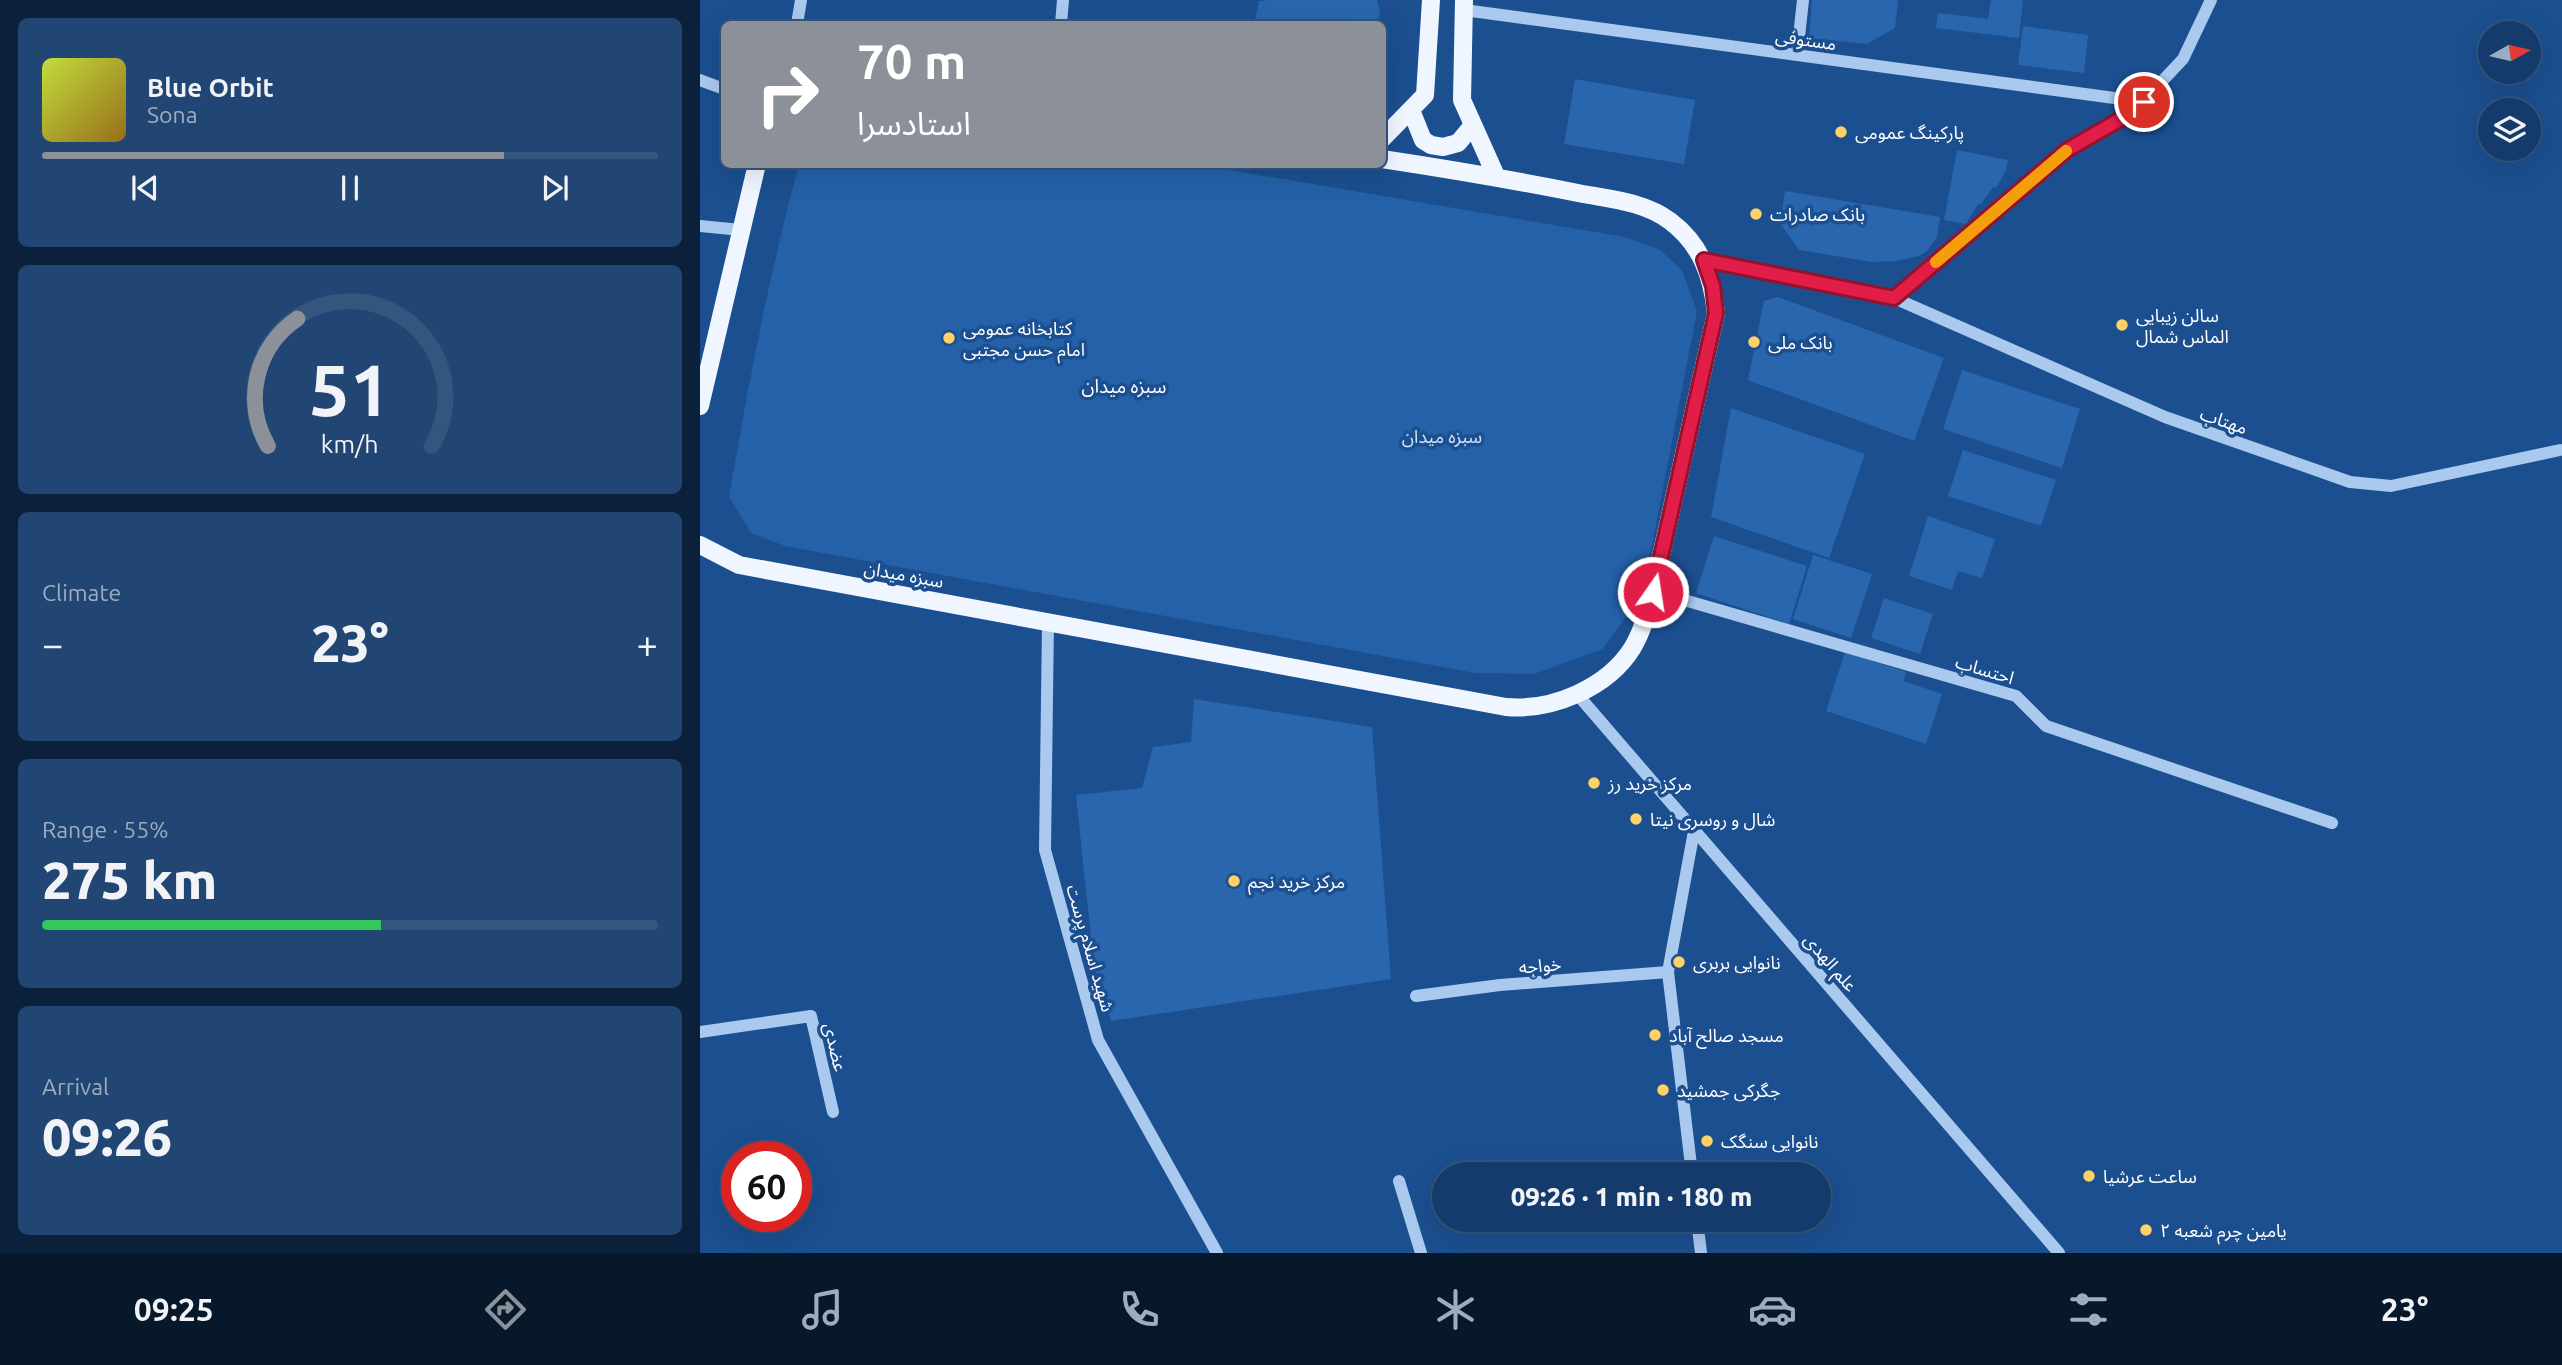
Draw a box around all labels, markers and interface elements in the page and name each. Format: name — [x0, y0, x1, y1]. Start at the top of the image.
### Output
north arrow — [2478, 21, 2541, 84]
map controls — [2478, 21, 2541, 161]
street label: مستوفی — [1774, 25, 1838, 55]
text: 70 m — [857, 33, 966, 88]
icon: right — [742, 49, 833, 140]
pin — [2114, 72, 2174, 132]
text: Blue Orbit — [147, 73, 274, 102]
icon: arrive — [2125, 83, 2163, 121]
button: layers — [2478, 98, 2541, 161]
text: Sona — [147, 102, 197, 127]
text: استادسرا — [857, 105, 971, 141]
place label: پارکینگ عمومی — [1855, 122, 1964, 144]
marker: پارکینگ عمومی — [1833, 124, 1849, 140]
icon: previous — [126, 169, 164, 207]
icon: pause — [331, 169, 369, 207]
icon: next — [536, 169, 574, 207]
place label: بانک صادرات — [1770, 204, 1865, 226]
marker: بانک صادرات — [1748, 206, 1764, 222]
place label: سالن زیبایی الماس شمال — [2136, 305, 2229, 348]
marker: سالن زیبایی الماس شمال — [2114, 317, 2130, 333]
place label: کتابخانه عمومی امام حسن مجتبی — [963, 318, 1085, 364]
marker: کتابخانه عمومی امام حسن مجتبی — [941, 330, 957, 346]
place label: بانک ملی — [1768, 332, 1833, 354]
marker: بانک ملی — [1746, 334, 1762, 350]
text: 51 — [309, 348, 391, 430]
district label: سبزه میدان — [1082, 375, 1166, 398]
street label: مهتاب — [2198, 403, 2250, 438]
park label: سبزه میدان — [1402, 426, 1482, 448]
text: km/h — [321, 429, 379, 457]
position arrow — [1616, 555, 1690, 629]
street label: سبزه میدان — [862, 557, 945, 593]
text: Climate — [42, 580, 121, 605]
text: 23° — [311, 614, 389, 672]
text: − — [42, 623, 63, 665]
text: + — [637, 623, 658, 665]
street label: احتساب — [1953, 651, 2017, 688]
place label: مرکز خرید رز — [1607, 773, 1692, 795]
marker: مرکز خرید رز — [1586, 775, 1602, 791]
place label: شال و روسری نیتا — [1650, 809, 1775, 831]
marker: شال و روسری نیتا — [1628, 811, 1644, 827]
text: Range · 55% — [42, 817, 169, 842]
text: 275 km — [42, 851, 217, 909]
place label: مرکز خرید نجم — [1248, 871, 1345, 895]
marker: مرکز خرید نجم — [1226, 873, 1242, 889]
street label: شهید اسلام پرست — [1058, 882, 1119, 1015]
street label: علم الهدی — [1797, 929, 1862, 998]
place label: نانوایی بربری — [1693, 952, 1781, 974]
street label: خواجه — [1518, 953, 1562, 979]
marker: نانوایی بربری — [1671, 954, 1687, 970]
street label: عضدی — [819, 1021, 851, 1074]
place label: مسجد صالح آباد — [1669, 1025, 1784, 1049]
marker: مسجد صالح آباد — [1647, 1027, 1663, 1043]
text: Arrival — [42, 1074, 109, 1099]
place label: جگرکی جمشید — [1677, 1080, 1781, 1102]
marker: جگرکی جمشید — [1655, 1082, 1671, 1098]
text: 09:26 — [42, 1108, 172, 1166]
place label: نانوایی سنگک — [1721, 1131, 1818, 1153]
marker: نانوایی سنگک — [1699, 1133, 1715, 1149]
speed limit sign: 60 — [721, 1141, 812, 1232]
place label: ساعت عرشیا — [2103, 1166, 2197, 1188]
marker: ساعت عرشیا — [2081, 1168, 2097, 1184]
text: 09:26 · 1 min · 180 m — [1511, 1182, 1752, 1211]
place label: یامین چرم شعبه ۲ — [2160, 1220, 2287, 1245]
marker: یامین چرم شعبه ۲ — [2138, 1222, 2154, 1238]
icon: directions — [481, 1285, 530, 1334]
icon: music — [798, 1285, 847, 1334]
icon: phone — [1115, 1285, 1164, 1334]
icon: climate — [1431, 1285, 1480, 1334]
icon: car — [1748, 1285, 1797, 1334]
icon: filters — [2064, 1285, 2113, 1334]
text: 09:25 — [134, 1291, 214, 1327]
text: 23° — [2381, 1291, 2428, 1327]

